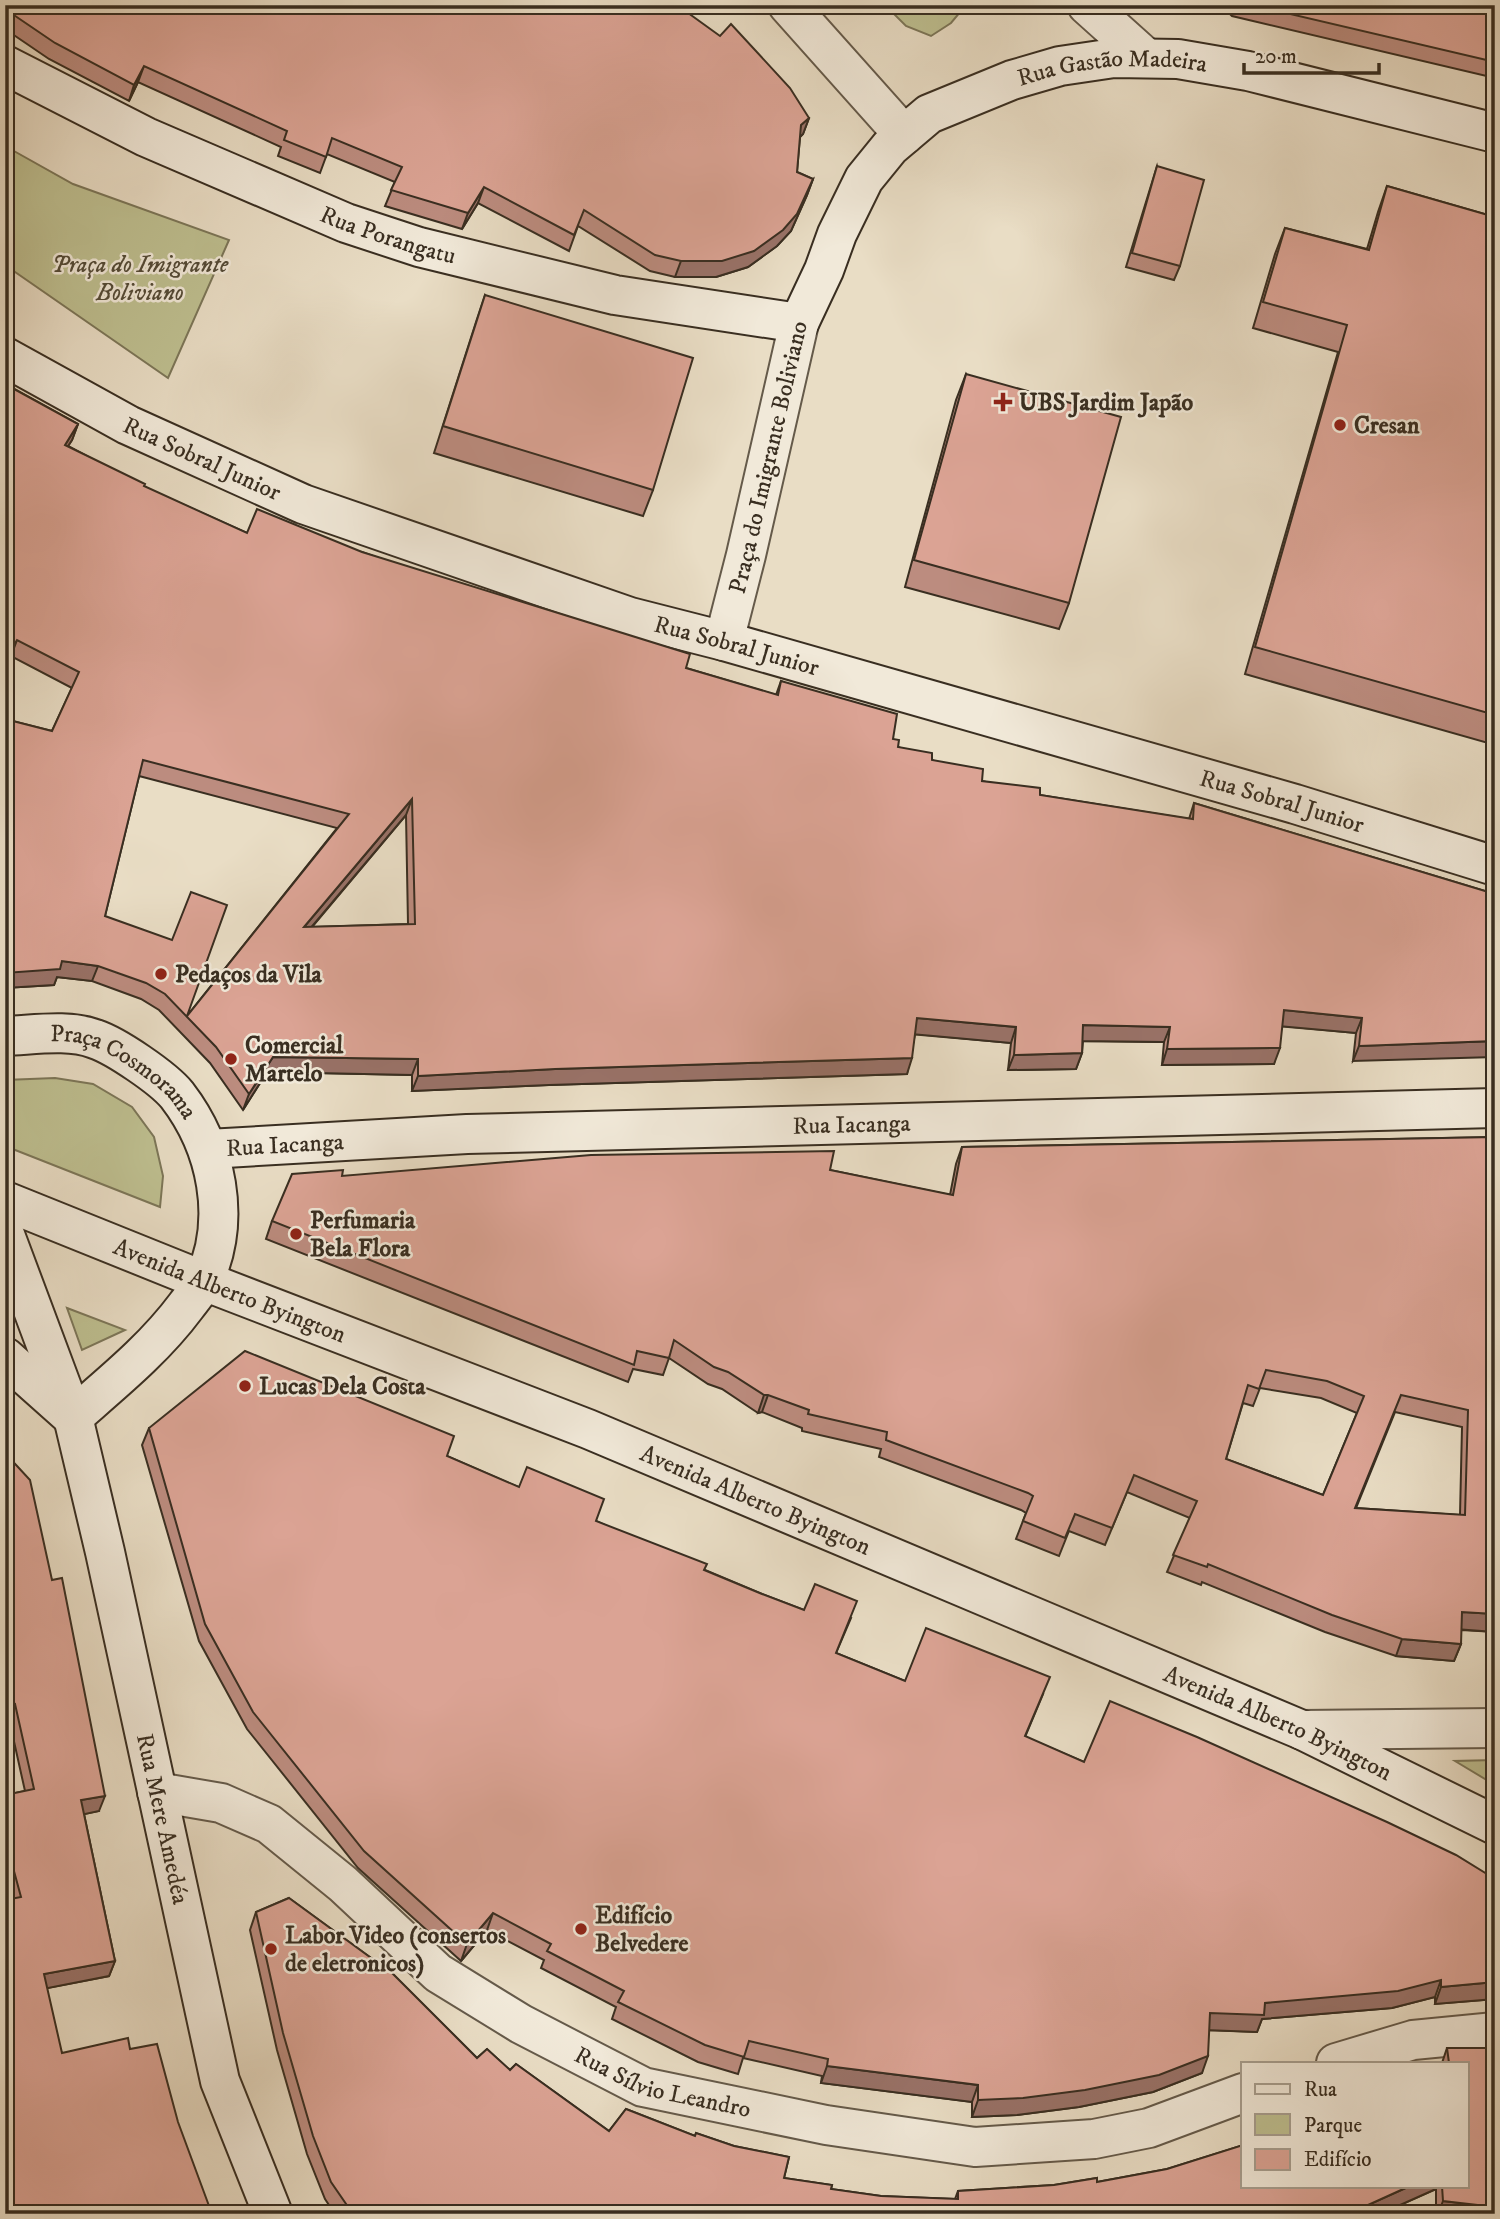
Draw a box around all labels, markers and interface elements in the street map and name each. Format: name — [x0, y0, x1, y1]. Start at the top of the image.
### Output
scale bar — [1244, 32, 1379, 76]
street label: Rua Gastão Madeira — [1014, 44, 1210, 94]
text: 20 m — [1255, 44, 1297, 70]
street label: Rua Porangatu — [315, 200, 459, 271]
park label: Praça do Imigrante Boliviano — [52, 250, 229, 308]
street label: Praça do Imigrante Boliviano — [723, 318, 815, 597]
place label: UBS Jardim Japão — [1019, 388, 1193, 418]
marker: UBS Jardim Japão — [993, 392, 1013, 412]
street label: Rua Sobral Junior — [118, 411, 285, 508]
place label: Cresan — [1354, 411, 1420, 441]
marker: Cresan — [1332, 417, 1348, 433]
street label: Rua Sobral Junior — [651, 610, 823, 683]
street label: Rua Sobral Junior — [1196, 764, 1368, 840]
place label: Pedaços da Vila — [175, 960, 323, 990]
marker: Pedaços da Vila — [153, 966, 169, 982]
street label: Praça Cosmorama — [50, 1019, 204, 1126]
place label: Comercial Martelo — [245, 1031, 344, 1089]
marker: Comercial Martelo — [223, 1051, 239, 1067]
street label: Rua Iacanga — [792, 1109, 912, 1142]
street label: Rua Iacanga — [225, 1127, 345, 1164]
place label: Perfumaria Bela Flora — [310, 1206, 416, 1264]
marker: Perfumaria Bela Flora — [288, 1226, 304, 1242]
street label: Avenida Alberto Byington — [109, 1232, 351, 1350]
place label: Lucas Dela Costa — [259, 1372, 426, 1402]
marker: Lucas Dela Costa — [237, 1378, 253, 1394]
street label: Avenida Alberto Byington — [635, 1439, 876, 1563]
street label: Avenida Alberto Byington — [1159, 1659, 1397, 1788]
street label: Rua Mere Amedéa — [129, 1731, 195, 1908]
place label: Edifício Belvedere — [595, 1901, 688, 1959]
place label: Labor Video (consertos de eletronicos) — [285, 1921, 506, 1979]
marker: Edifício Belvedere — [573, 1921, 589, 1937]
marker: Labor Video (consertos de eletronicos) — [263, 1941, 279, 1957]
street label: Rua Sílvio Leandro — [569, 2040, 753, 2125]
legend — [1241, 2062, 1468, 2188]
text: Rua — [1304, 2077, 1337, 2103]
text: Parque — [1304, 2113, 1362, 2139]
text: Edifício — [1304, 2147, 1372, 2173]

